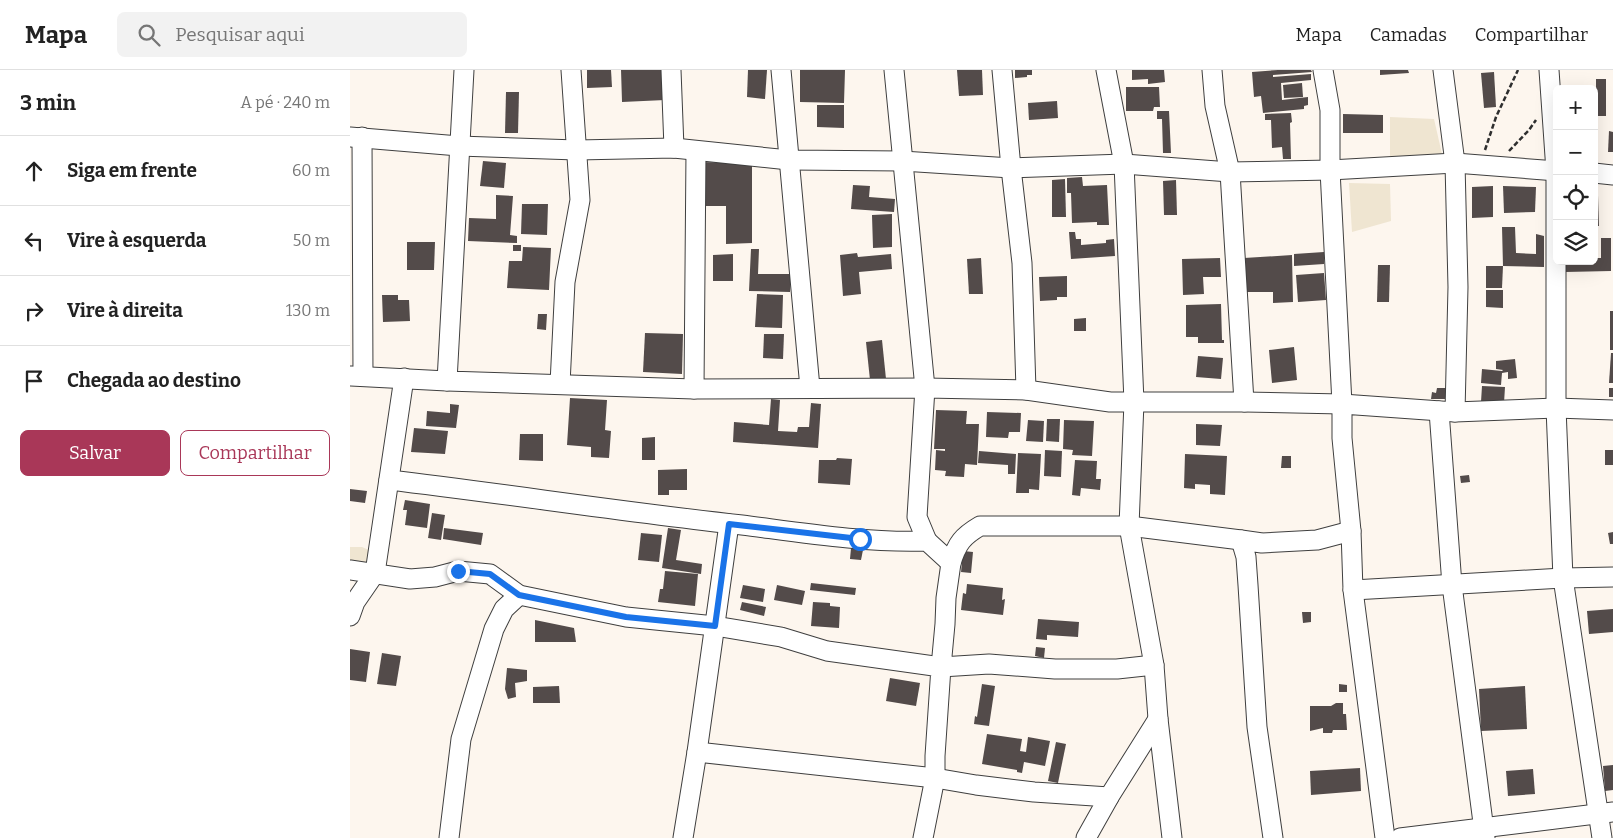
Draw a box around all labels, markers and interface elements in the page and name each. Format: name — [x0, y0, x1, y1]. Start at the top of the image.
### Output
search box — [117, 12, 467, 57]
text: Mapa — [25, 21, 87, 49]
icon: search — [135, 21, 163, 49]
text: Pesquisar aqui — [175, 23, 305, 46]
text: Mapa — [1296, 24, 1342, 46]
text: Camadas — [1370, 24, 1447, 46]
text: Compartilhar — [1475, 24, 1588, 46]
map controls — [1553, 85, 1598, 265]
button: + — [1553, 85, 1598, 130]
text: 3 min — [20, 90, 76, 116]
text: A pé · 240 m — [241, 93, 330, 112]
button: − — [1553, 130, 1598, 175]
icon: ahead — [20, 157, 48, 185]
text: Siga em frente — [67, 159, 197, 182]
text: 60 m — [292, 161, 330, 180]
button: locate — [1553, 175, 1598, 220]
button: layers — [1553, 220, 1598, 265]
icon: left — [20, 227, 48, 255]
text: Vire à esquerda — [67, 229, 206, 252]
text: 50 m — [293, 231, 330, 250]
icon: right — [20, 297, 48, 325]
text: Vire à direita — [67, 299, 183, 322]
text: 130 m — [286, 301, 330, 320]
icon: arrive — [20, 367, 48, 395]
text: Chegada ao destino — [67, 369, 241, 392]
button: Salvar — [20, 430, 170, 476]
button: Compartilhar — [180, 430, 330, 476]
route start — [849, 528, 872, 551]
route end — [447, 560, 470, 583]

